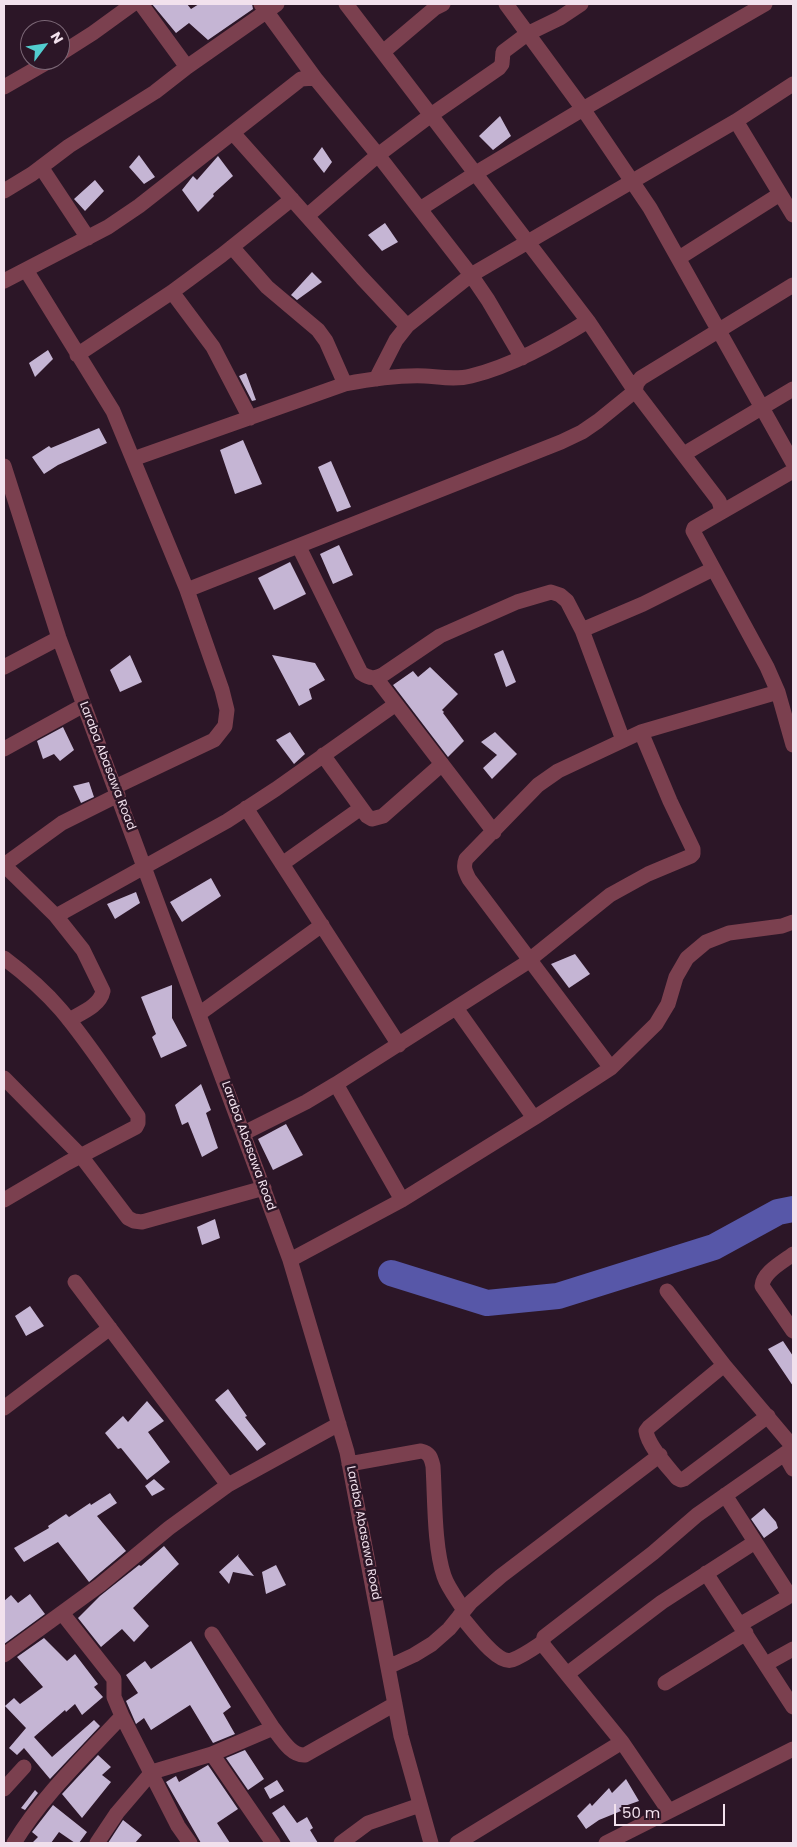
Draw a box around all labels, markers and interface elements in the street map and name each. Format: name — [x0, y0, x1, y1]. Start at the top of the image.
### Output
north arrow — [20, 20, 70, 70]
text: N — [46, 28, 68, 47]
street label: Laraba Abasawa Road — [76, 700, 138, 832]
street label: Laraba Abasawa Road — [218, 1079, 278, 1213]
street label: Laraba Abasawa Road — [343, 1465, 383, 1601]
scale bar — [617, 1794, 728, 1826]
text: 50 m — [622, 1802, 660, 1823]

